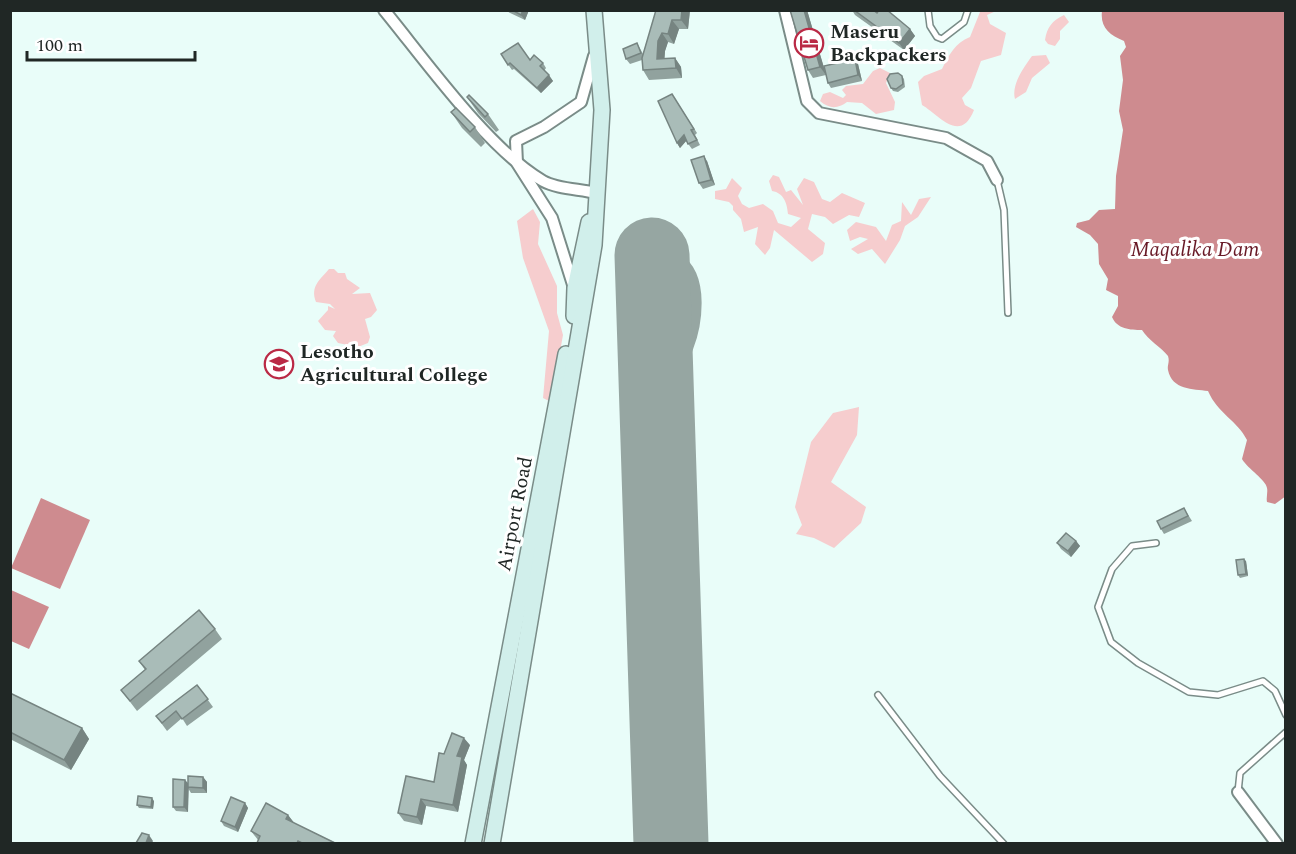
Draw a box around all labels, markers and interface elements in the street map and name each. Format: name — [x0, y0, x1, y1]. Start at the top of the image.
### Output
place label: Maseru Backpackers — [830, 17, 947, 70]
scale bar — [27, 24, 195, 62]
hotel icon: Maseru Backpackers — [793, 27, 825, 59]
text: 100 m — [36, 32, 83, 59]
water label: Maqalika Dam — [1130, 234, 1260, 266]
place label: Lesotho Agricultural College — [300, 337, 488, 390]
school or university icon: Lesotho Agricultural College — [263, 348, 295, 380]
street label: Airport Road — [489, 454, 541, 574]

